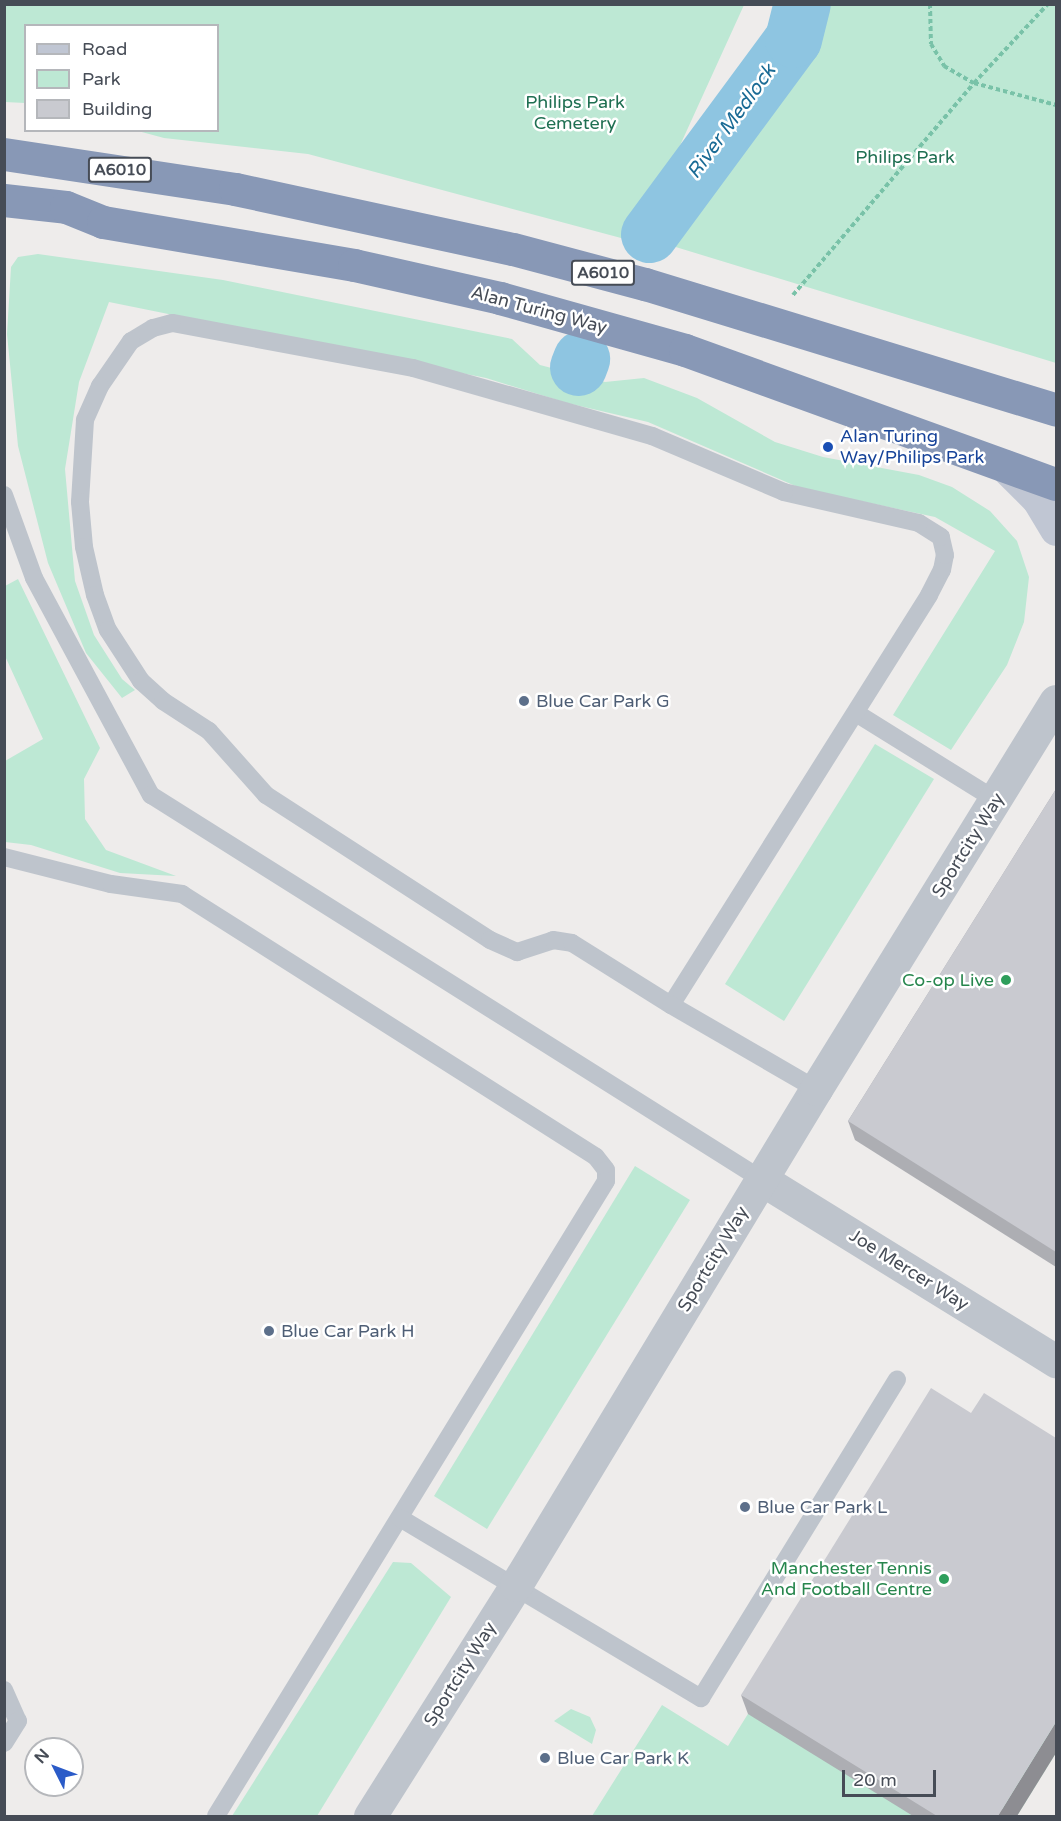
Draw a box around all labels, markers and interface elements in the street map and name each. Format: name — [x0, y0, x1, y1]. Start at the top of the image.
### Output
legend — [24, 24, 219, 132]
text: Road — [82, 38, 127, 60]
water label: River Medlock — [682, 60, 782, 184]
text: Park — [82, 68, 120, 90]
park label: Philips Park Cemetery — [525, 92, 625, 134]
text: Building — [82, 98, 152, 120]
park label: Philips Park — [855, 146, 955, 168]
road number: A6010 — [87, 157, 153, 183]
road number: A6010 — [570, 260, 636, 286]
street label: Alan Turing Way — [469, 281, 609, 339]
place label: Alan Turing Way/Philips Park — [840, 426, 984, 468]
marker: Alan Turing Way/Philips Park — [821, 440, 835, 454]
place label: Blue Car Park G — [536, 690, 670, 712]
marker: Blue Car Park G — [517, 694, 531, 708]
street label: Sportcity Way — [927, 789, 1009, 901]
place label: Co-op Live — [902, 969, 994, 991]
marker: Co-op Live — [999, 973, 1013, 987]
street label: Sportcity Way — [673, 1202, 753, 1316]
street label: Joe Mercer Way — [845, 1225, 973, 1315]
place label: Blue Car Park H — [281, 1320, 415, 1342]
marker: Blue Car Park H — [262, 1324, 276, 1338]
place label: Blue Car Park L — [757, 1496, 887, 1518]
marker: Blue Car Park L — [738, 1500, 752, 1514]
place label: Manchester Tennis And Football Centre — [761, 1558, 932, 1600]
marker: Manchester Tennis And Football Centre — [937, 1572, 951, 1586]
street label: Sportcity Way — [419, 1618, 501, 1730]
north arrow — [24, 1737, 84, 1797]
text: N — [30, 1745, 54, 1768]
place label: Blue Car Park K — [557, 1747, 689, 1769]
marker: Blue Car Park K — [538, 1751, 552, 1765]
scale bar — [845, 1758, 940, 1796]
text: 20 m — [853, 1769, 897, 1791]

